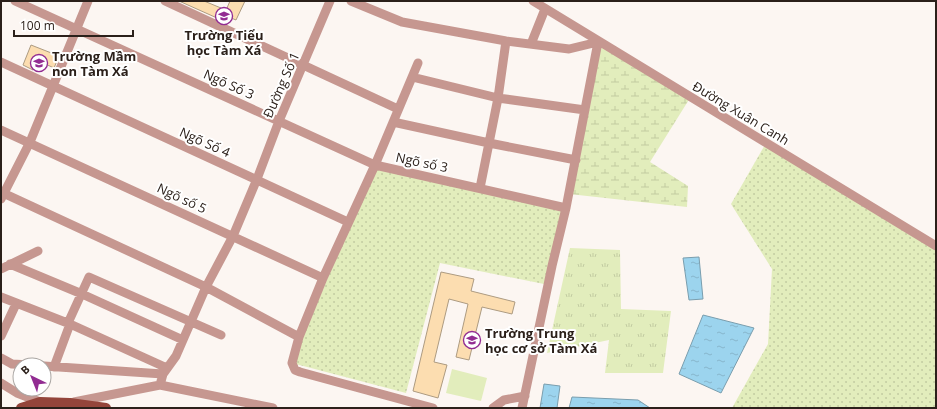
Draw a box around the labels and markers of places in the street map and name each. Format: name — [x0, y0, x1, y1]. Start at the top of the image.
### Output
school or university icon: Trường Tiểu học Tàm Xá — [214, 6, 234, 26]
place label: Trường Tiểu học Tàm Xá — [184, 26, 264, 59]
place label: Trường Mầm non Tàm Xá — [52, 47, 136, 80]
school or university icon: Trường Mầm non Tàm Xá — [29, 53, 49, 73]
place label: Trường Trung học cơ sở Tàm Xá — [485, 324, 597, 357]
school or university icon: Trường Trung học cơ sở Tàm Xá — [462, 330, 482, 350]

